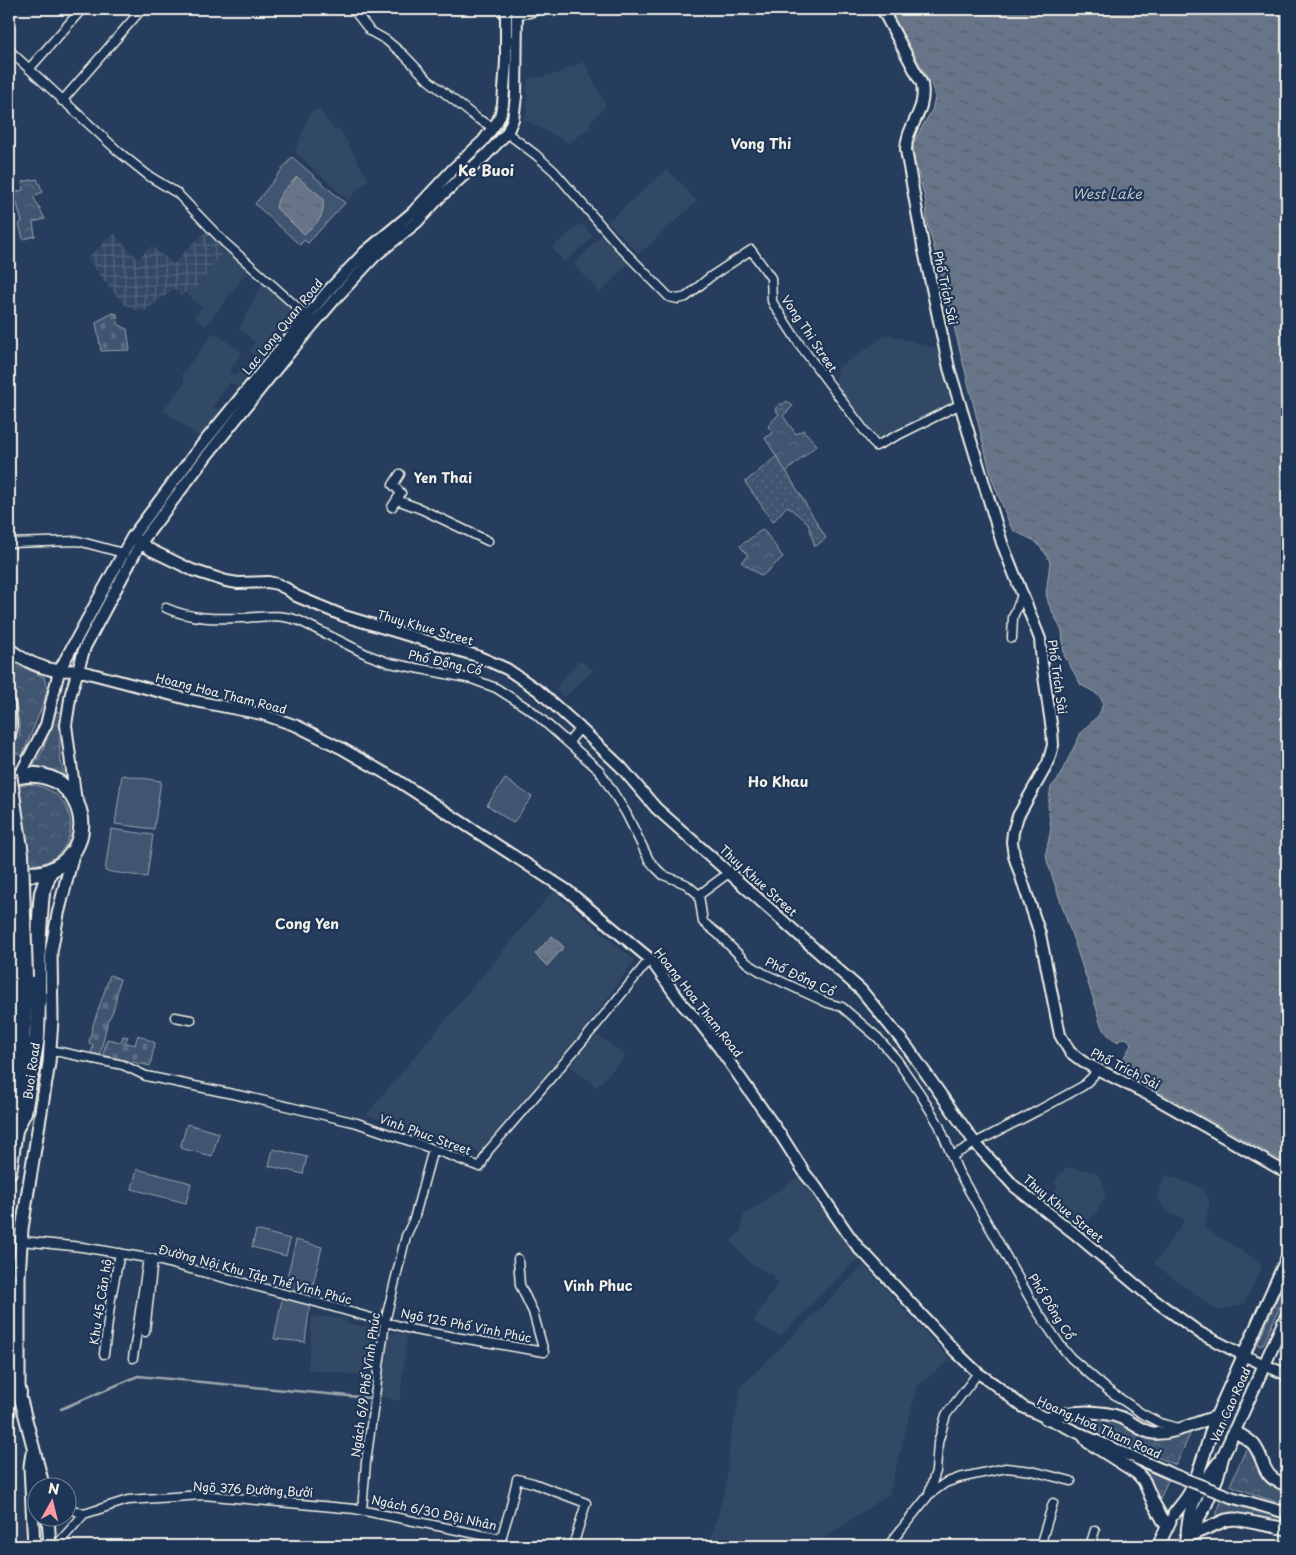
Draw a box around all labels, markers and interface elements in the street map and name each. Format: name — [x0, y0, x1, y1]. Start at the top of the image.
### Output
district label: Vong Thi — [731, 133, 791, 154]
district label: Ke Buoi — [458, 158, 515, 181]
water label: West Lake — [1072, 183, 1143, 204]
street label: Phố Trích Sài — [929, 249, 963, 326]
street label: Lac Long Quan Road — [238, 274, 327, 378]
street label: Vong Thi Street — [777, 291, 843, 376]
district label: Yen Thai — [414, 467, 472, 488]
street label: Thuy Khue Street — [375, 605, 476, 649]
street label: Phố Trích Sài — [1044, 638, 1072, 715]
street label: Phố Đồng Cổ — [407, 645, 484, 679]
street label: Hoang Hoa Tham Road — [154, 668, 289, 718]
district label: Ho Khau — [748, 771, 808, 792]
street label: Thuy Khue Street — [716, 840, 802, 920]
district label: Cong Yen — [275, 913, 339, 934]
street label: Hoang Hoa Tham Road — [650, 944, 747, 1061]
street label: Phố Đồng Cổ — [763, 952, 839, 1000]
street label: Buoi Road — [18, 1041, 44, 1101]
street label: Phố Trích Sài — [1088, 1043, 1163, 1093]
street label: Vinh Phuc Street — [377, 1109, 474, 1159]
street label: Thuy Khue Street — [1019, 1170, 1108, 1247]
street label: Đường Nội Khu Tập Thể Vĩnh Phúc — [157, 1240, 354, 1309]
street label: Khu 45 Căn hộ — [84, 1257, 116, 1346]
street label: Phố Đồng Cổ — [1024, 1270, 1080, 1344]
district label: Vinh Phuc — [563, 1275, 633, 1296]
street label: Ngõ 125 Phố Vĩnh Phúc — [399, 1304, 533, 1347]
street label: Ngách 6/9 Phố Vĩnh Phúc — [346, 1311, 384, 1458]
street label: Van Cao Road — [1205, 1364, 1255, 1445]
street label: Hoang Hoa Tham Road — [1034, 1392, 1164, 1463]
text: N — [47, 1477, 61, 1500]
street label: Ngõ 376 Đường Bưởi — [193, 1477, 313, 1501]
north arrow — [28, 1478, 78, 1528]
street label: Ngách 6/30 Đội Nhân — [370, 1490, 499, 1534]

